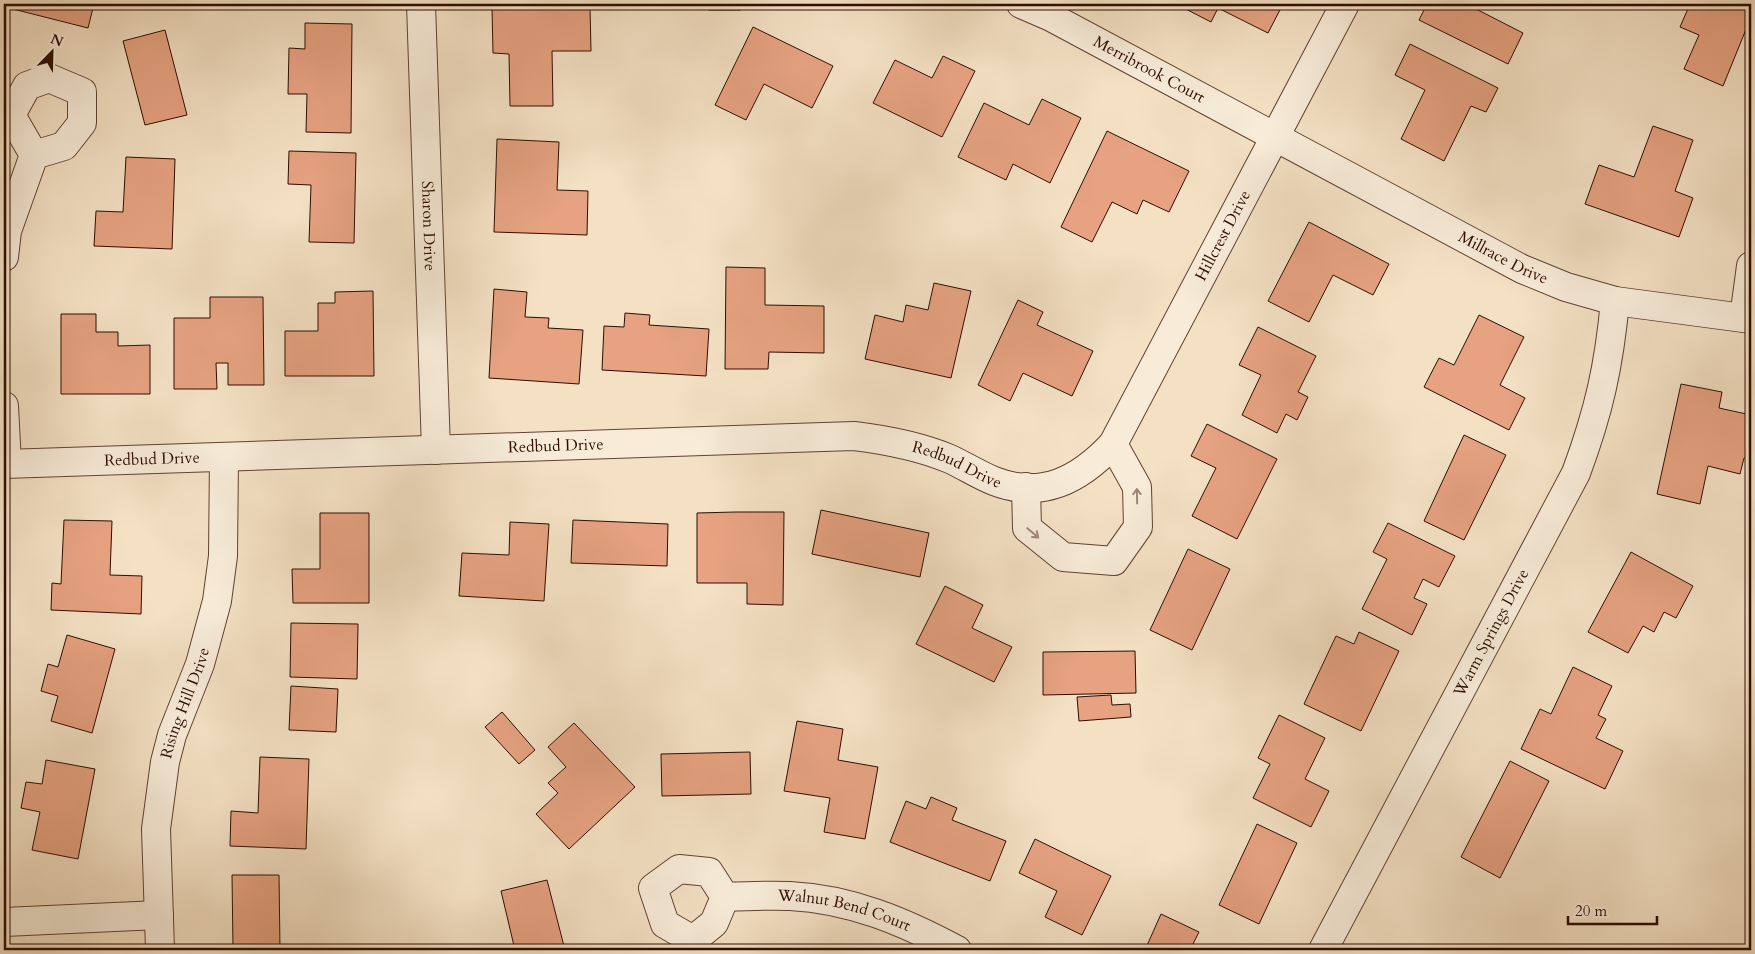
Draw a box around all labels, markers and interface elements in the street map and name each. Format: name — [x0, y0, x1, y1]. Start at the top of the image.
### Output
north arrow — [28, 28, 78, 78]
text: N — [48, 29, 66, 52]
street label: Merribrook Court — [1089, 31, 1209, 108]
street label: Sharon Drive — [416, 180, 441, 271]
street label: Hillcrest Drive — [1190, 186, 1256, 285]
street label: Millrace Drive — [1454, 226, 1551, 289]
street label: Redbud Drive — [507, 433, 604, 458]
street label: Redbud Drive — [910, 436, 1004, 494]
street label: Redbud Drive — [104, 447, 200, 472]
one-way arrow — [1133, 488, 1142, 504]
one-way arrow — [1027, 527, 1040, 539]
street label: Warm Springs Drive — [1448, 565, 1534, 701]
street label: Rising Hill Drive — [155, 645, 215, 761]
street label: Walnut Bend Court — [776, 884, 914, 937]
scale bar — [1568, 894, 1656, 926]
text: 20 m — [1575, 901, 1607, 921]

